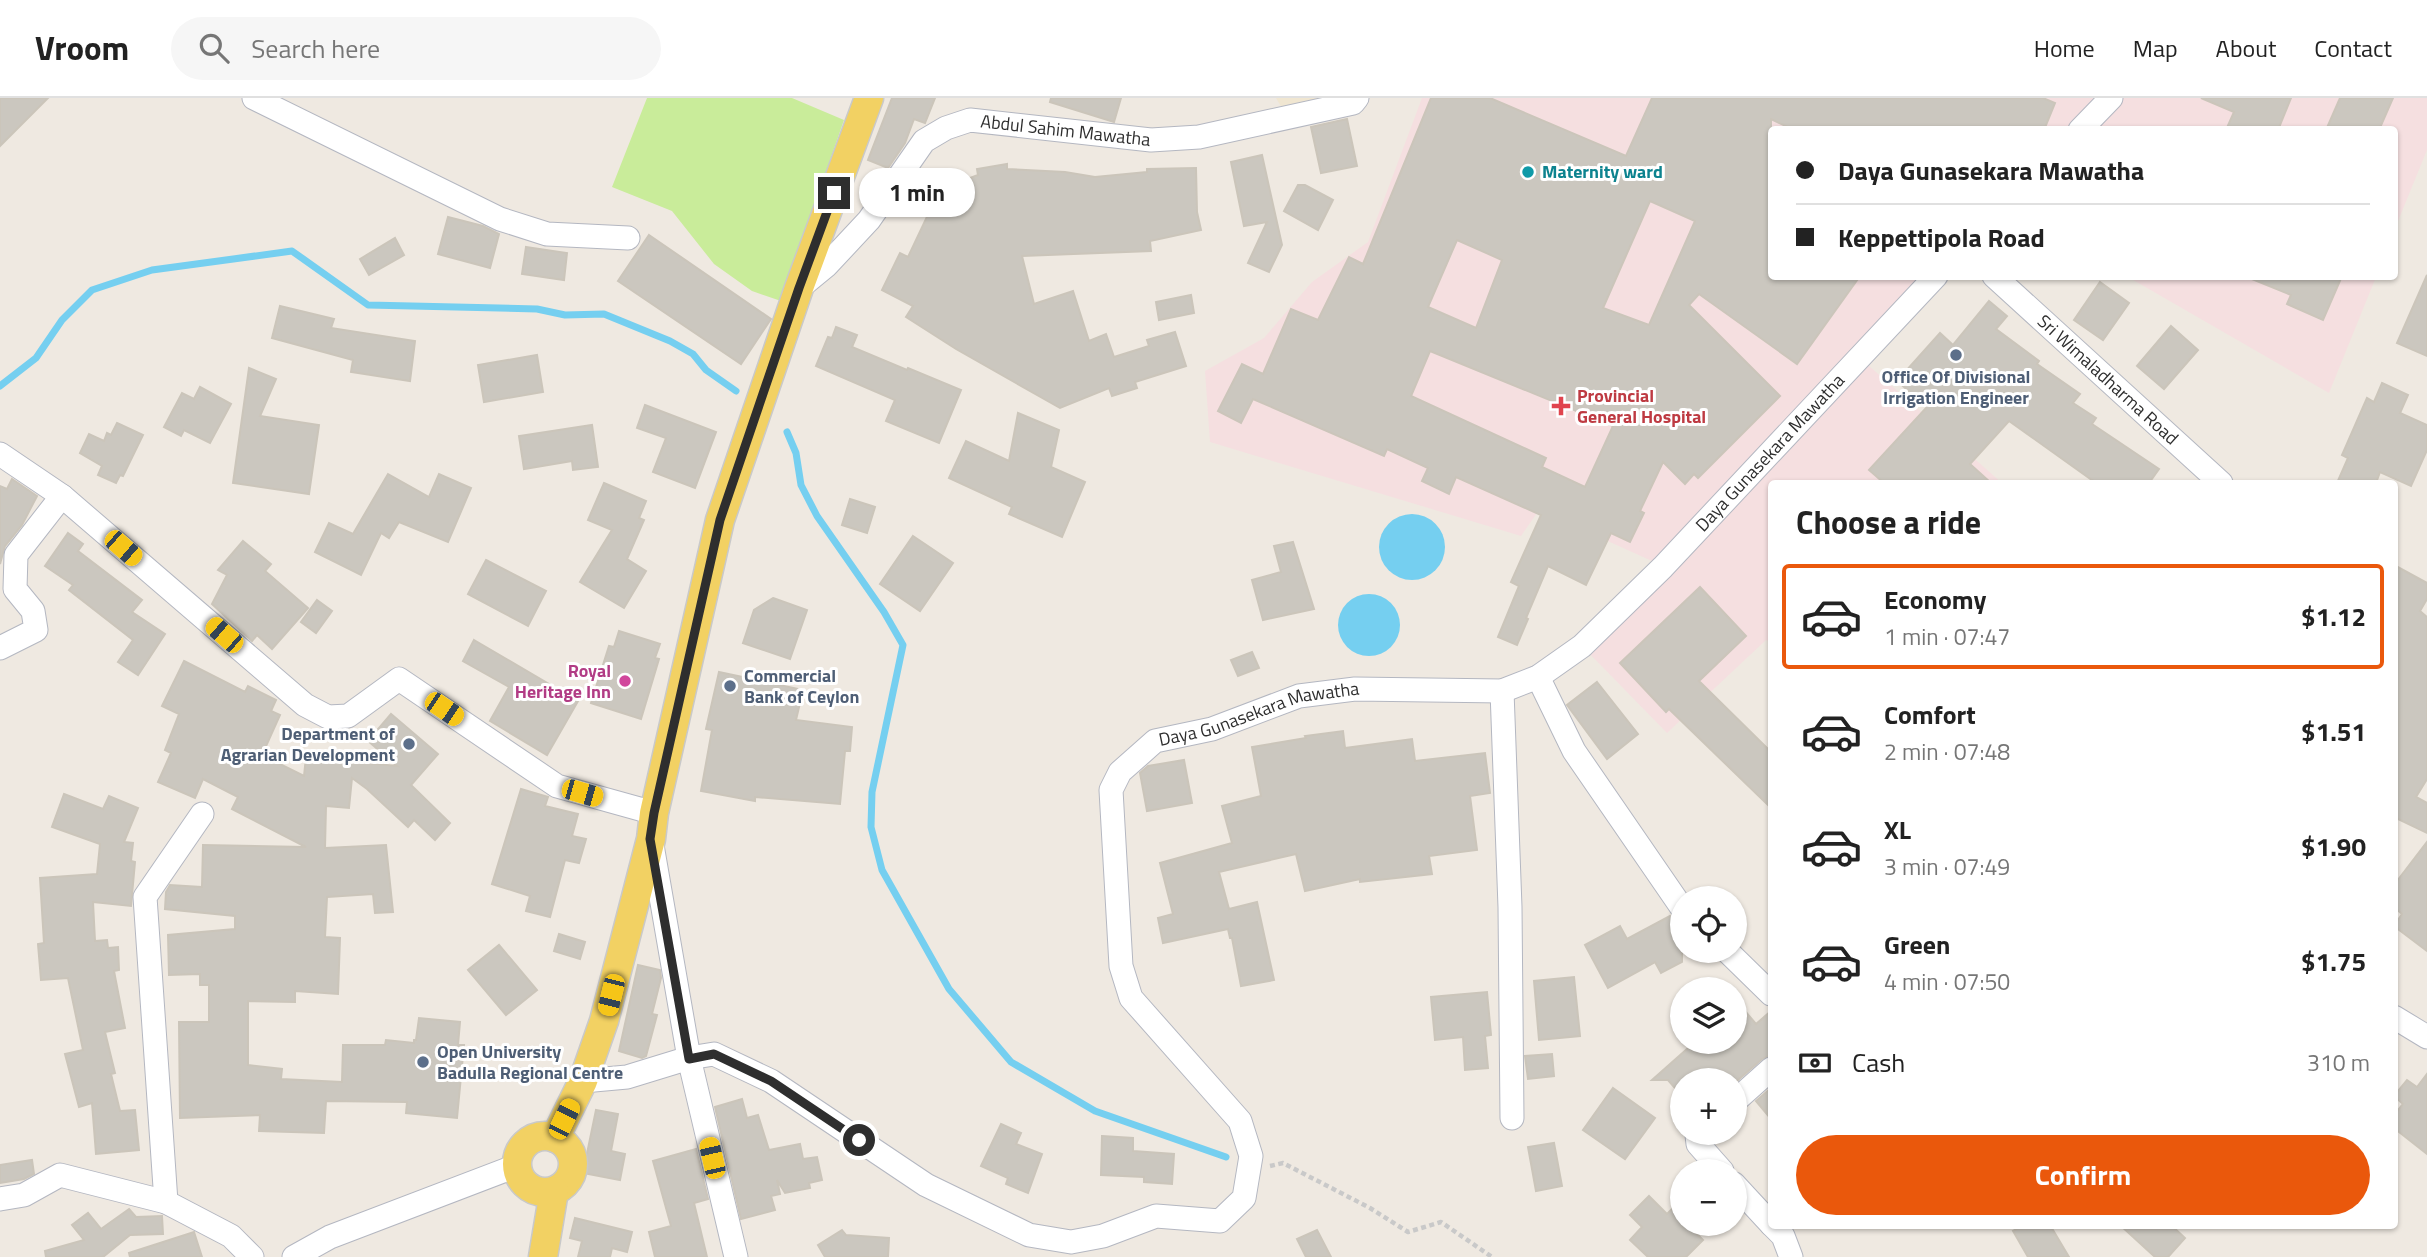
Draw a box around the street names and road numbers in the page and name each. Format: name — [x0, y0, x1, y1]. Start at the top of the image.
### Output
street label: Abdul Sahim Mawatha — [979, 107, 1152, 153]
street label: Sri Wimaladharma Road — [2032, 308, 2185, 451]
street label: Daya Gunasekara Mawatha — [1689, 368, 1851, 537]
street label: Daya Gunasekara Mawatha — [1156, 675, 1361, 753]

